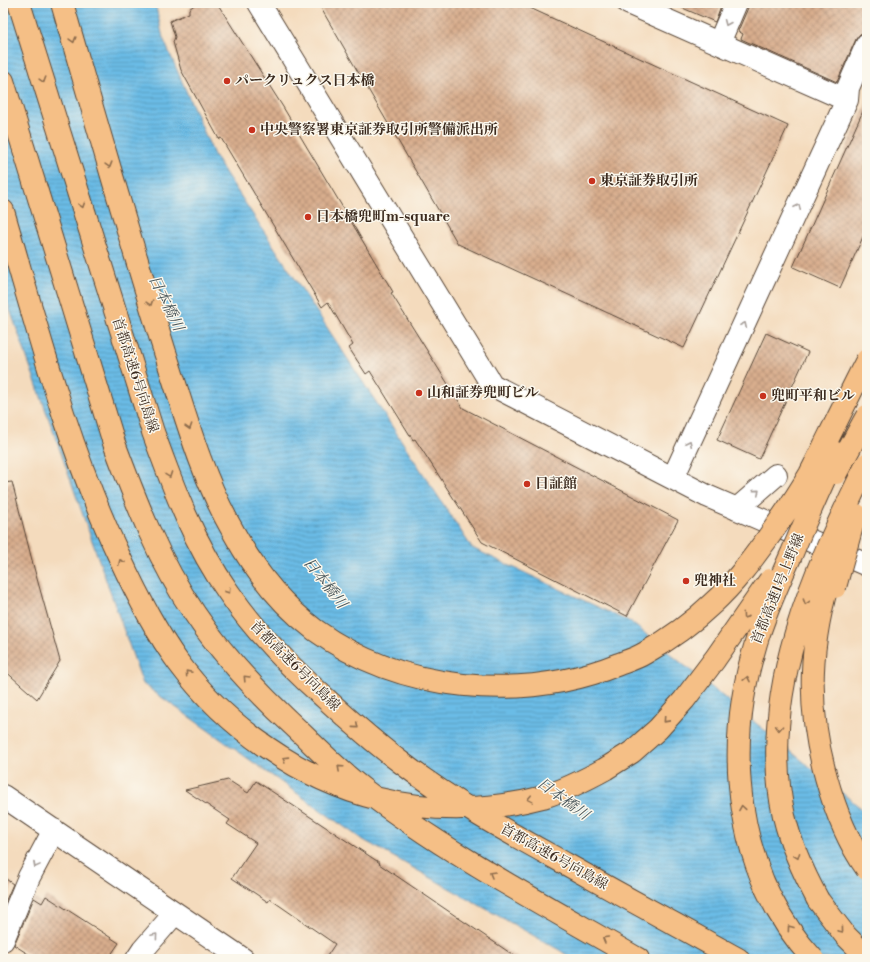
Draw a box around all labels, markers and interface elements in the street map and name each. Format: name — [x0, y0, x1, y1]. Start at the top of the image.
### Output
one-way arrow — [724, 19, 732, 27]
one-way arrow — [68, 37, 77, 44]
place label: パークリュクス日本橋 — [235, 72, 374, 90]
marker: パークリュクス日本橋 — [222, 76, 232, 86]
one-way arrow — [38, 77, 47, 84]
place label: 中央警察署東京証券取引所警備派出所 — [260, 121, 498, 139]
marker: 中央警察署東京証券取引所警備派出所 — [247, 125, 257, 135]
one-way arrow — [104, 162, 113, 169]
place label: 東京証券取引所 — [600, 172, 698, 190]
marker: 東京証券取引所 — [587, 176, 597, 186]
one-way arrow — [77, 202, 86, 209]
one-way arrow — [793, 203, 801, 211]
place label: 日本橋兜町m-square — [316, 208, 451, 226]
marker: 日本橋兜町m-square — [303, 212, 313, 222]
water label: 日本橋川 — [144, 272, 189, 336]
one-way arrow — [145, 300, 154, 307]
street label: 首都高速6号向島線 — [108, 315, 162, 435]
one-way arrow — [739, 321, 747, 329]
place label: 山和証券兜町ビル — [427, 384, 539, 402]
place label: 兜町平和ビル — [771, 387, 855, 405]
marker: 山和証券兜町ビル — [414, 388, 424, 398]
marker: 兜町平和ビル — [758, 391, 768, 401]
one-way arrow — [184, 424, 193, 431]
one-way arrow — [684, 440, 692, 447]
one-way arrow — [164, 472, 173, 479]
place label: 日証館 — [535, 475, 577, 493]
marker: 日証館 — [522, 479, 532, 489]
one-way arrow — [752, 489, 760, 496]
street label: 首都高速1号上野線 — [748, 531, 808, 647]
water label: 日本橋川 — [299, 554, 352, 614]
one-way arrow — [118, 559, 126, 566]
place label: 兜神社 — [694, 572, 736, 590]
marker: 兜神社 — [681, 576, 691, 586]
one-way arrow — [223, 587, 231, 594]
one-way arrow — [802, 598, 811, 605]
one-way arrow — [743, 612, 750, 619]
street label: 首都高速6号向島線 — [246, 617, 344, 715]
one-way arrow — [185, 671, 192, 678]
one-way arrow — [243, 675, 251, 683]
one-way arrow — [742, 676, 750, 682]
one-way arrow — [663, 715, 671, 723]
one-way arrow — [351, 721, 358, 728]
one-way arrow — [775, 725, 784, 732]
one-way arrow — [282, 756, 289, 763]
one-way arrow — [337, 766, 344, 773]
water label: 日本橋川 — [533, 774, 594, 825]
one-way arrow — [527, 795, 533, 803]
one-way arrow — [738, 805, 747, 812]
street label: 首都高速6号向島線 — [497, 820, 611, 894]
one-way arrow — [792, 853, 800, 860]
one-way arrow — [33, 860, 40, 868]
one-way arrow — [489, 872, 496, 879]
one-way arrow — [787, 925, 795, 932]
one-way arrow — [836, 926, 843, 933]
one-way arrow — [151, 933, 158, 940]
one-way arrow — [601, 937, 609, 944]

